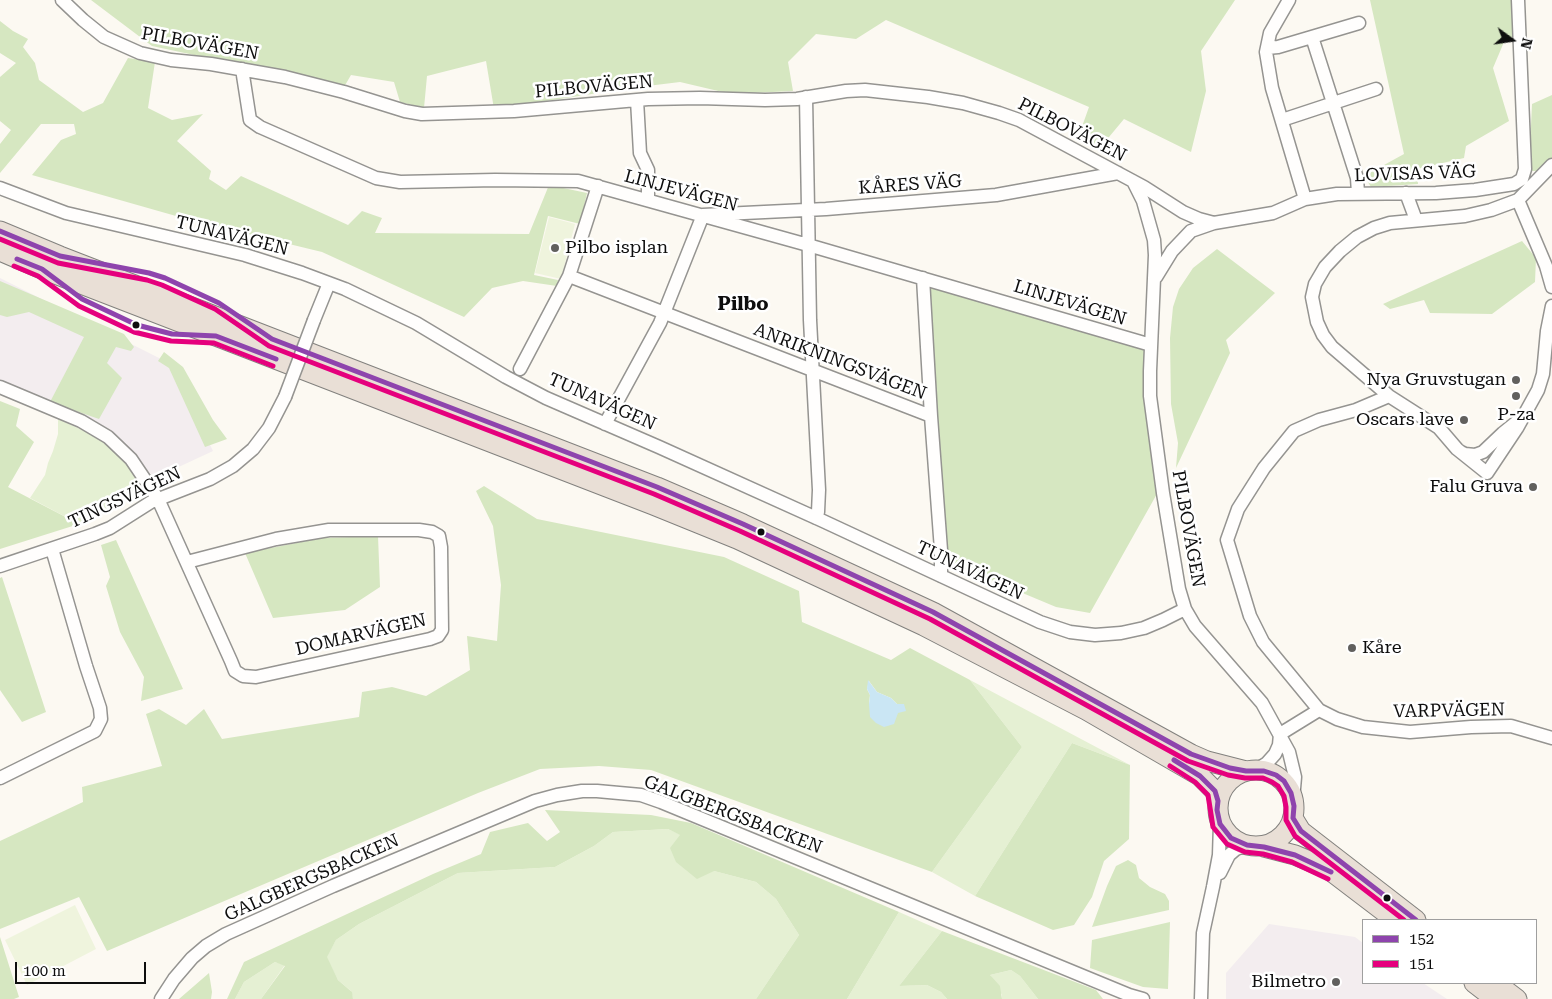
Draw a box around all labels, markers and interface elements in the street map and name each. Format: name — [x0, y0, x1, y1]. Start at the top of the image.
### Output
north arrow — [1487, 15, 1537, 65]
street label: PILBOVÄGEN — [140, 23, 260, 65]
text: N — [1517, 36, 1536, 51]
street label: PILBOVÄGEN — [534, 71, 654, 103]
street label: PILBOVÄGEN — [1014, 93, 1130, 167]
street label: LOVISAS VÄG — [1354, 161, 1476, 187]
street label: LINJEVÄGEN — [622, 165, 740, 217]
street label: KÅRES VÄG — [858, 171, 962, 199]
street label: TUNAVÄGEN — [173, 212, 291, 260]
place label: Pilbo isplan — [565, 237, 668, 259]
marker: Pilbo isplan — [549, 242, 561, 254]
street label: LINJEVÄGEN — [1011, 276, 1129, 330]
district label: Pilbo — [718, 293, 768, 315]
street label: ANRIKNINGSVÄGEN — [750, 319, 930, 405]
unlabelled marker — [131, 320, 141, 330]
street label: TUNAVÄGEN — [545, 369, 659, 435]
place label: Nya Gruvstugan — [1366, 369, 1506, 391]
marker: Nya Gruvstugan — [1510, 374, 1522, 386]
marker: P-za — [1510, 390, 1522, 402]
place label: P-za — [1497, 404, 1535, 426]
place label: Oscars lave — [1356, 409, 1454, 431]
marker: Oscars lave — [1458, 414, 1470, 426]
street label: TINGSVÄGEN — [65, 462, 185, 534]
street label: PILBOVÄGEN — [1167, 469, 1209, 589]
place label: Falu Gruva — [1429, 476, 1523, 498]
marker: Falu Gruva — [1527, 481, 1539, 493]
unlabelled marker — [756, 527, 766, 537]
street label: TUNAVÄGEN — [913, 537, 1027, 605]
street label: DOMARVÄGEN — [293, 609, 429, 661]
place label: Kåre — [1362, 637, 1402, 659]
marker: Kåre — [1346, 642, 1358, 654]
street label: VARPVÄGEN — [1393, 699, 1505, 723]
street label: GALGBERGSBACKEN — [641, 771, 825, 859]
street label: GALGBERGSBACKEN — [221, 830, 403, 926]
unlabelled marker — [1382, 893, 1392, 903]
legend — [1362, 919, 1537, 984]
text: 152 — [1409, 930, 1434, 948]
scale bar — [18, 952, 149, 984]
text: 151 — [1409, 955, 1434, 973]
text: 100 m — [23, 962, 66, 980]
place label: Bilmetro — [1251, 971, 1326, 993]
marker: Bilmetro — [1330, 976, 1342, 988]

